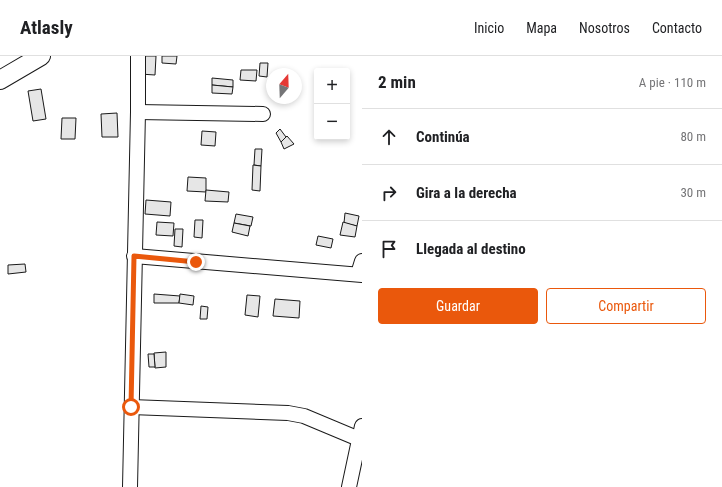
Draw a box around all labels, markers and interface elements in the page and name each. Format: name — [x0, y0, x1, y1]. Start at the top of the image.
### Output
text: Atlasly — [20, 16, 73, 39]
text: Inicio — [474, 20, 504, 36]
text: Mapa — [526, 20, 557, 36]
text: Nosotros — [579, 20, 630, 36]
text: Contacto — [652, 20, 702, 36]
north arrow — [266, 68, 302, 104]
map controls — [314, 68, 350, 140]
button: + — [314, 68, 350, 104]
text: 2 min — [378, 72, 416, 92]
text: A pie · 110 m — [639, 75, 706, 90]
button: − — [314, 104, 350, 140]
icon: ahead — [378, 126, 400, 148]
text: Continúa — [416, 128, 470, 146]
text: 80 m — [680, 129, 706, 144]
icon: right — [378, 182, 400, 204]
text: Gira a la derecha — [416, 184, 517, 202]
text: 30 m — [680, 185, 706, 200]
icon: arrive — [378, 238, 400, 260]
text: Llegada al destino — [416, 240, 526, 258]
route end — [187, 253, 205, 271]
button: Guardar — [378, 288, 538, 324]
button: Compartir — [546, 288, 706, 324]
route start — [122, 398, 140, 416]

